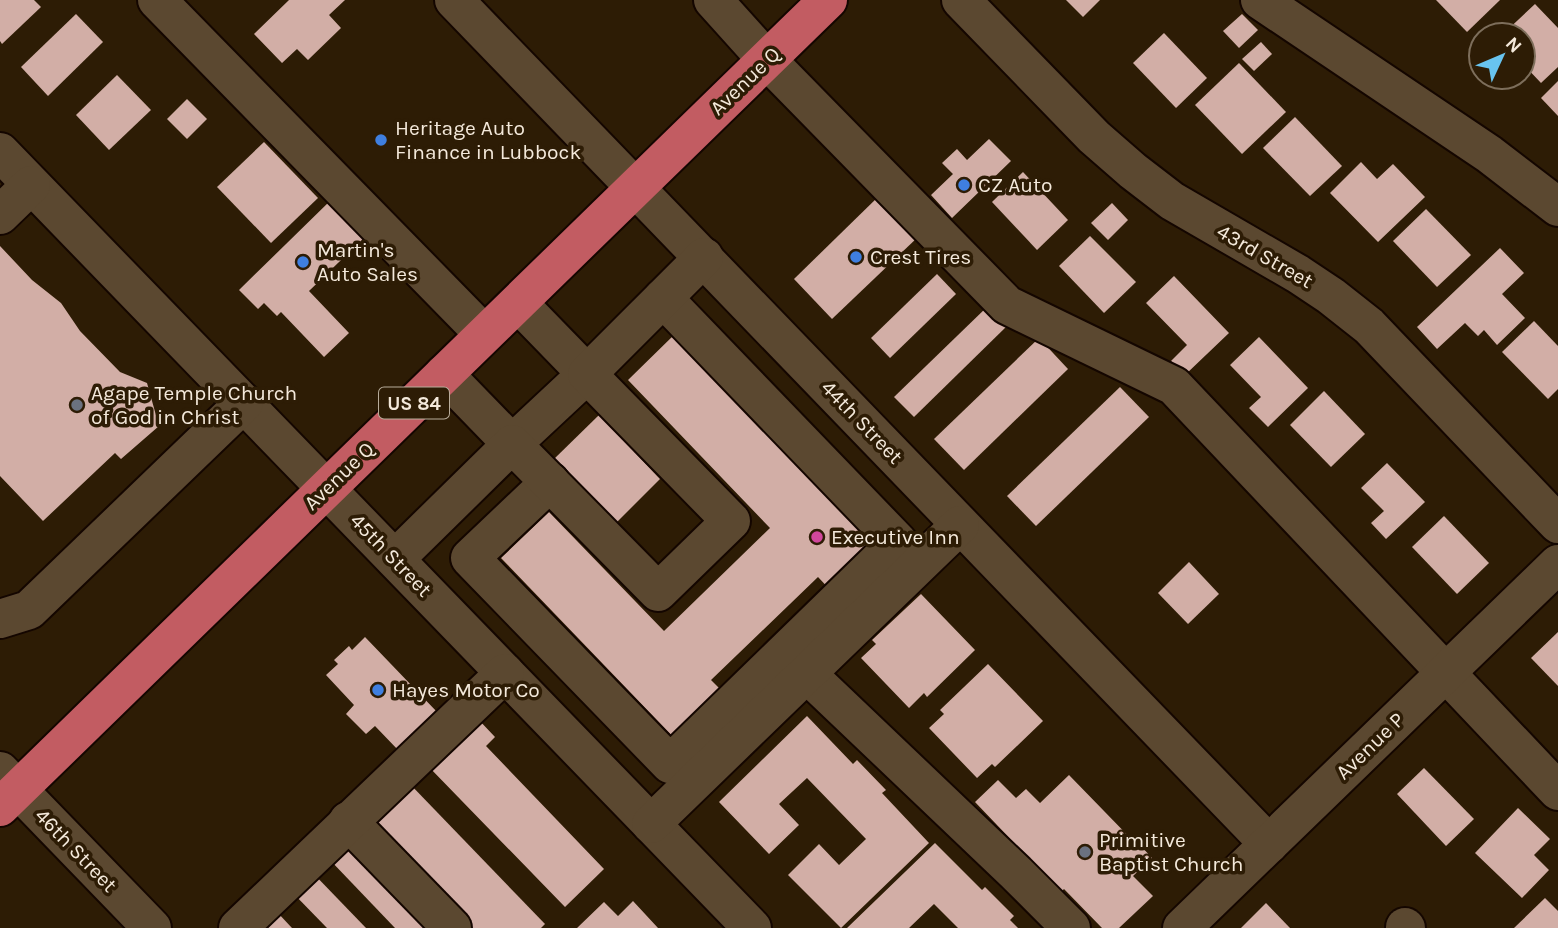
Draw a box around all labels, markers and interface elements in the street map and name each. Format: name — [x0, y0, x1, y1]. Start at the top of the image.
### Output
north arrow — [1467, 21, 1537, 91]
text: N — [1501, 32, 1526, 57]
street label: Avenue Q — [705, 42, 785, 120]
place label: Heritage Auto Finance in Lubbock — [395, 116, 581, 164]
marker: Heritage Auto Finance in Lubbock — [373, 132, 389, 148]
place label: CZ Auto — [978, 173, 1052, 197]
marker: CZ Auto — [956, 177, 972, 193]
street label: 43rd Street — [1213, 219, 1317, 293]
place label: Martin's Auto Sales — [317, 238, 418, 286]
place label: Crest Tires — [870, 245, 971, 269]
marker: Crest Tires — [848, 249, 864, 265]
marker: Martin's Auto Sales — [295, 254, 311, 270]
street label: 44th Street — [816, 375, 908, 469]
place label: Agape Temple Church of God in Christ — [91, 381, 297, 429]
road number: US 84 — [379, 388, 449, 418]
marker: Agape Temple Church of God in Christ — [69, 397, 85, 413]
street label: Avenue Q — [299, 437, 379, 515]
street label: 45th Street — [345, 508, 437, 602]
place label: Executive Inn — [831, 525, 960, 549]
marker: Executive Inn — [809, 529, 825, 545]
place label: Hayes Motor Co — [392, 678, 540, 702]
marker: Hayes Motor Co — [370, 682, 386, 698]
street label: Avenue P — [1331, 708, 1409, 784]
street label: 46th Street — [30, 803, 122, 897]
place label: Primitive Baptist Church — [1099, 828, 1243, 876]
marker: Primitive Baptist Church — [1077, 844, 1093, 860]

